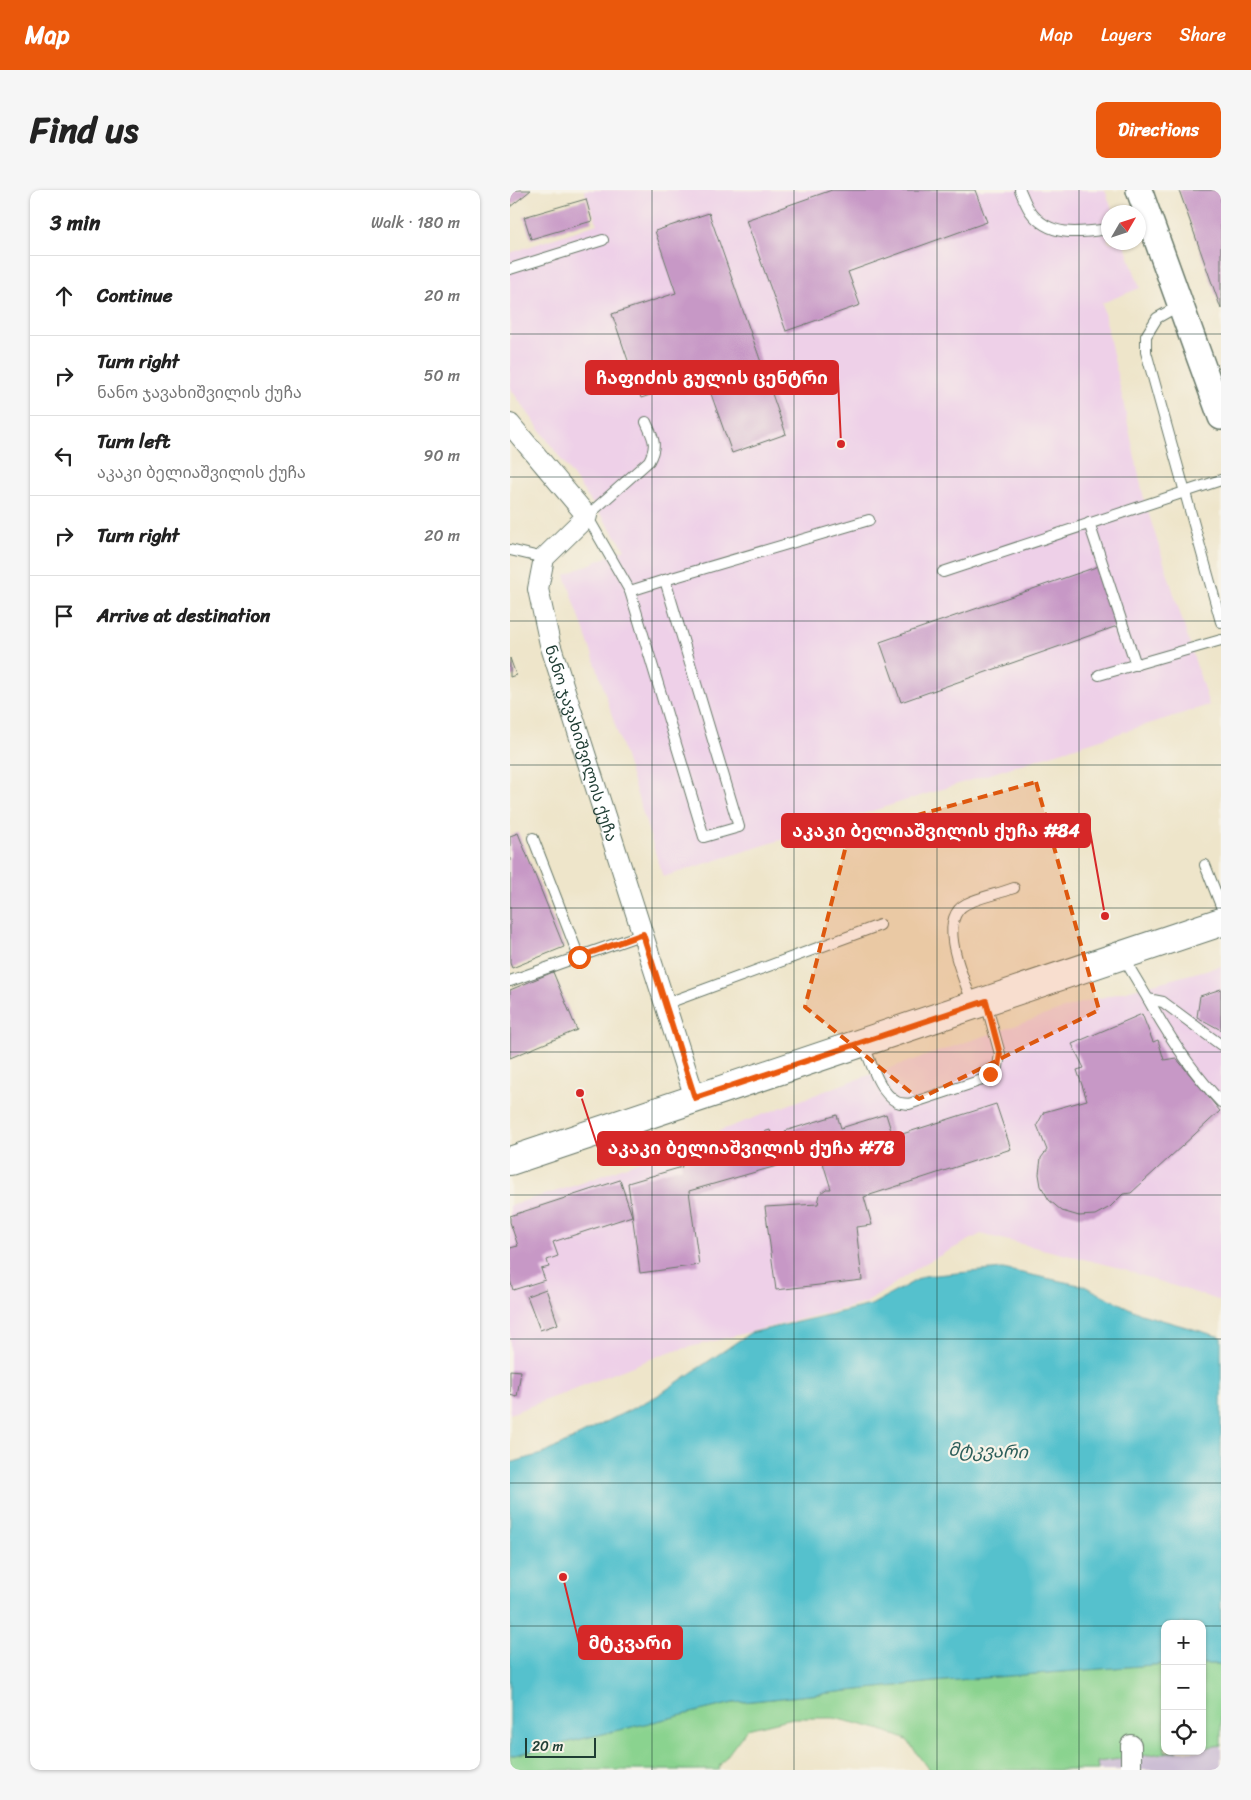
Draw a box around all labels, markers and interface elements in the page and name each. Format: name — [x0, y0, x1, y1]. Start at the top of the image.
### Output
text: Map — [25, 14, 69, 56]
text: Map — [1040, 19, 1073, 51]
text: Layers — [1101, 19, 1152, 51]
text: Share — [1180, 19, 1226, 51]
text: Find us — [30, 99, 138, 161]
button: Directions — [1096, 102, 1221, 158]
text: 3 min — [50, 204, 100, 242]
north arrow — [1101, 205, 1146, 250]
text: Walk · 180 m — [371, 208, 460, 237]
text: Continue — [97, 279, 173, 312]
text: 20 m — [424, 281, 460, 310]
icon: ahead — [50, 282, 78, 310]
text: Turn right — [97, 345, 179, 378]
text: 50 m — [424, 361, 460, 390]
callout: ჩაფიძის გულის ცენტრი — [586, 361, 838, 394]
icon: right — [50, 362, 78, 390]
text: ჩაფიძის გულის ცენტრი — [596, 362, 828, 394]
text: ნანო ჯავახიშვილის ქუჩა — [97, 378, 302, 407]
text: Turn left — [97, 425, 170, 458]
text: 90 m — [424, 441, 460, 470]
icon: left — [50, 442, 78, 470]
text: აკაკი ბელიაშვილის ქუჩა — [97, 458, 306, 487]
text: Turn right — [97, 519, 179, 552]
text: 20 m — [424, 521, 460, 550]
icon: right — [50, 522, 78, 550]
text: Arrive at destination — [97, 599, 270, 632]
icon: arrive — [50, 602, 78, 630]
street label: ნანო ჯავახიშვილის ქუჩა — [536, 641, 626, 845]
callout: აკაკი ბელიაშვილის ქუჩა #84 — [782, 814, 1090, 847]
text: აკაკი ბელიაშვილის ქუჩა #84 — [792, 815, 1080, 847]
route start — [568, 946, 591, 969]
route end — [979, 1063, 1002, 1086]
callout: აკაკი ბელიაშვილის ქუჩა #78 — [598, 1132, 904, 1165]
text: აკაკი ბელიაშვილის ქუჩა #78 — [608, 1132, 894, 1164]
water label: მტკვარი — [948, 1434, 1029, 1468]
map controls — [1161, 1620, 1206, 1755]
button: + — [1161, 1620, 1206, 1665]
callout: მტკვარი — [579, 1626, 682, 1659]
text: მტკვარი — [588, 1627, 672, 1659]
button: − — [1161, 1665, 1206, 1710]
button: locate — [1161, 1710, 1206, 1755]
text: 20 m — [532, 1734, 563, 1759]
scale bar — [525, 1735, 596, 1758]

